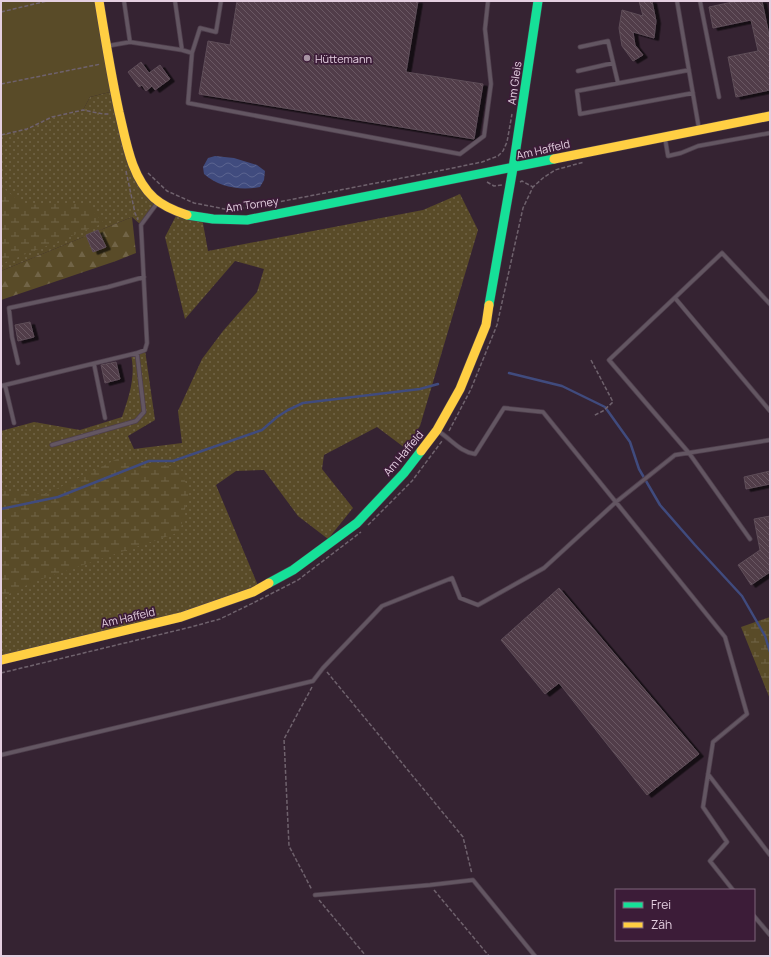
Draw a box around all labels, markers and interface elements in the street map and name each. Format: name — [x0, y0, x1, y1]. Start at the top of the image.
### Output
place label: Hüttemann — [315, 51, 372, 66]
marker: Hüttemann — [302, 53, 312, 63]
street label: Am Gleis — [504, 60, 524, 106]
street label: Am Haffeld — [515, 136, 571, 162]
street label: Am Torney — [225, 193, 280, 215]
street label: Am Haffeld — [380, 427, 426, 479]
street label: Am Haffeld — [100, 604, 156, 630]
legend — [615, 889, 755, 941]
text: Frei — [651, 896, 671, 913]
text: Zäh — [651, 916, 672, 933]

